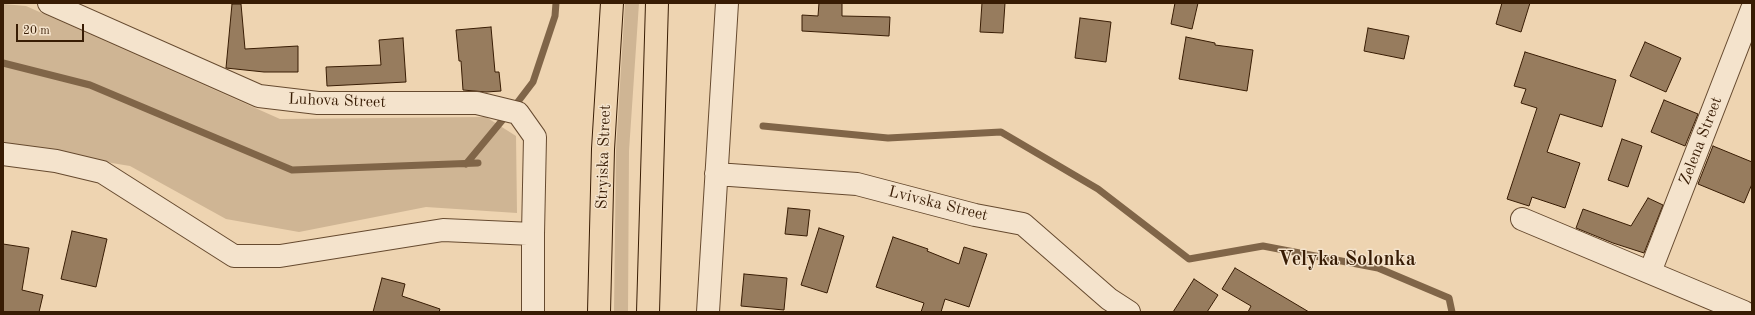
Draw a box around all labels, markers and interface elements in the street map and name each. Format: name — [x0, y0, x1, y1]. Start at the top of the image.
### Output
scale bar — [18, 16, 86, 42]
text: 20 m — [23, 25, 50, 37]
street label: Luhova Street — [288, 90, 386, 112]
street label: Zelena Street — [1675, 94, 1727, 188]
street label: Stryiska Street — [593, 104, 615, 210]
street label: Lvivska Street — [886, 182, 990, 226]
district label: Velyka Solonka — [1278, 248, 1416, 272]

